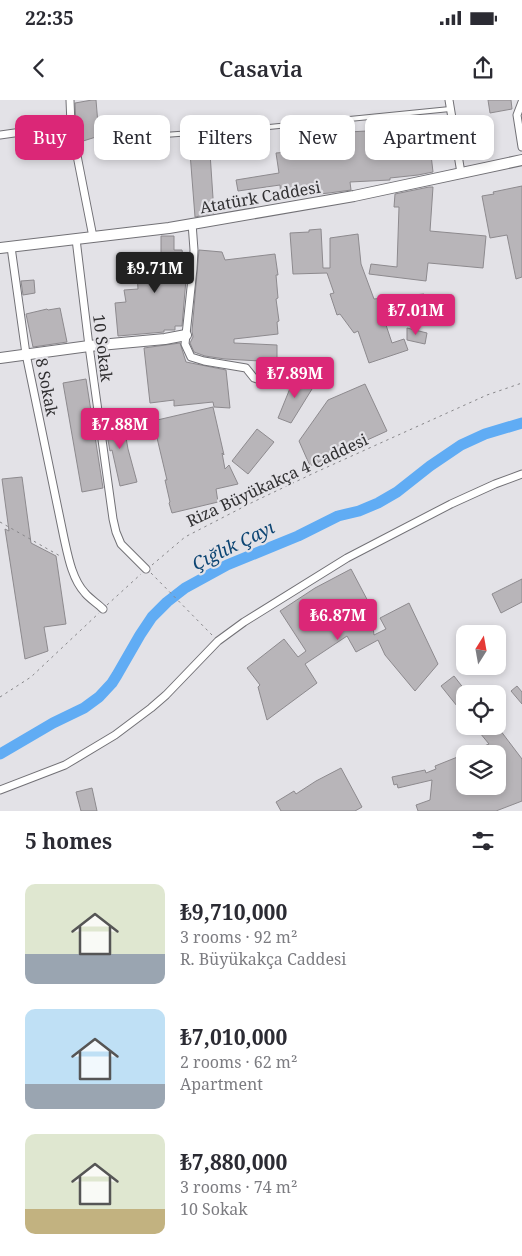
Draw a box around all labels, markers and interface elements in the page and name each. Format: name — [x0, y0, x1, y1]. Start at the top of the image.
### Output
text: 22:35 — [25, 5, 74, 31]
text: Casavia — [219, 53, 303, 83]
icon: back — [25, 54, 53, 82]
icon: share — [469, 54, 497, 82]
chip: Buy — [15, 115, 84, 160]
chip: Rent — [94, 115, 170, 160]
chip: Filters — [180, 115, 270, 160]
chip: New — [280, 115, 355, 160]
chip: Apartment — [365, 115, 494, 160]
street label: Atatürk Caddesi — [198, 176, 322, 218]
pin: ₺9.71M — [114, 252, 196, 294]
text: ₺9.71M — [127, 257, 183, 279]
pin: ₺7.01M — [375, 294, 457, 336]
text: ₺7.01M — [388, 299, 444, 321]
street label: 10 Sokak — [88, 313, 118, 384]
street label: 8 Sokak — [31, 356, 64, 419]
pin: ₺7.89M — [254, 356, 336, 399]
text: ₺7.89M — [267, 362, 323, 384]
pin: ₺7.88M — [79, 408, 161, 450]
text: ₺7.88M — [92, 413, 148, 435]
street label: Riza Büyükakça 4 Caddesi — [183, 428, 371, 532]
water label: Çığlık Çayı — [188, 514, 279, 575]
pin: ₺6.87M — [297, 598, 379, 641]
text: ₺6.87M — [310, 604, 366, 626]
north arrow — [456, 625, 506, 675]
map controls — [456, 625, 506, 795]
button: locate — [456, 685, 506, 735]
button: layers — [456, 745, 506, 795]
text: 5 homes — [25, 827, 112, 855]
icon: filters — [469, 827, 497, 855]
text: ₺9,710,000 — [180, 898, 287, 926]
icon: home — [65, 904, 125, 964]
text: 3 rooms · 92 m² — [180, 926, 297, 948]
text: R. Büyükakça Caddesi — [180, 948, 346, 970]
text: ₺7,010,000 — [180, 1023, 287, 1051]
icon: home — [65, 1029, 125, 1089]
text: 2 rooms · 62 m² — [180, 1051, 297, 1073]
text: Apartment — [180, 1073, 263, 1095]
text: ₺7,880,000 — [180, 1148, 287, 1176]
icon: home — [65, 1154, 125, 1214]
text: 3 rooms · 74 m² — [180, 1176, 297, 1198]
text: 10 Sokak — [180, 1198, 248, 1220]

